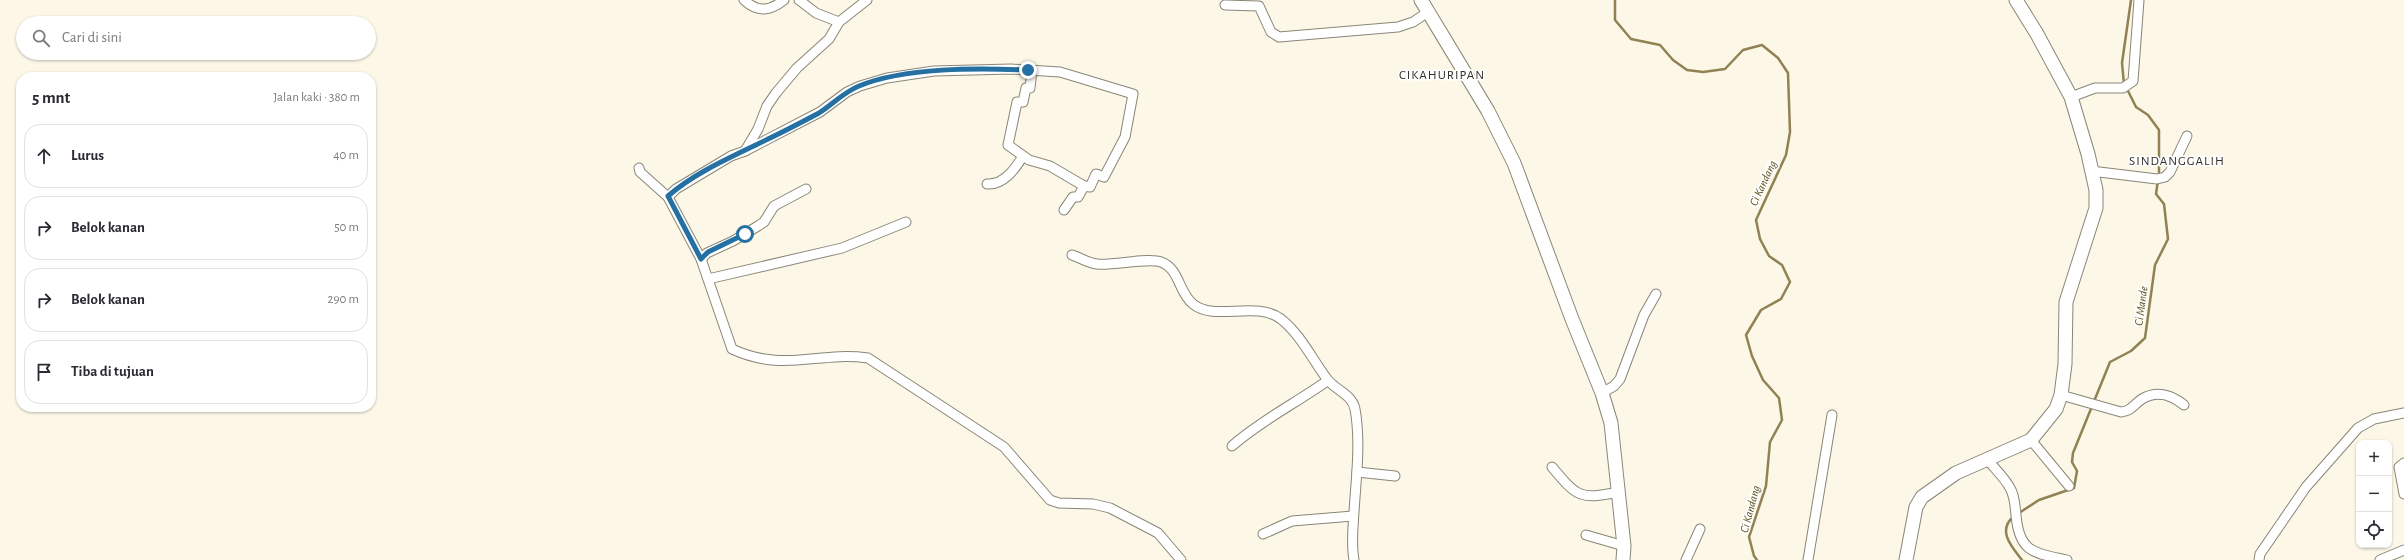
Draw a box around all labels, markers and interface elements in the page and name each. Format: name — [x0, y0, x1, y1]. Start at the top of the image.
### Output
search box — [16, 16, 376, 60]
icon: search — [30, 27, 52, 49]
text: Cari di sini — [62, 30, 122, 45]
route end — [1019, 61, 1037, 79]
district label: CIKAHURIPAN — [1399, 69, 1485, 82]
text: 5 mnt — [32, 89, 70, 106]
text: Jalan kaki · 380 m — [273, 91, 360, 104]
icon: ahead — [33, 145, 55, 167]
text: Lurus — [71, 148, 104, 163]
text: 40 m — [333, 149, 359, 162]
district label: SINDANGGALIH — [2129, 155, 2225, 168]
water label: Ci Kandang — [1747, 158, 1779, 208]
icon: right — [33, 217, 55, 239]
text: Belok kanan — [71, 220, 145, 235]
text: 50 m — [334, 221, 359, 234]
route start — [736, 225, 754, 243]
water label: Ci Mande — [2132, 285, 2150, 327]
icon: right — [33, 289, 55, 311]
text: Belok kanan — [71, 292, 145, 307]
text: 290 m — [328, 293, 359, 306]
icon: arrive — [33, 361, 55, 383]
text: Tiba di tujuan — [71, 364, 154, 379]
map controls — [2356, 440, 2392, 548]
button: + — [2356, 440, 2392, 476]
button: − — [2356, 476, 2392, 512]
water label: Ci Kandang — [1738, 484, 1762, 534]
button: locate — [2356, 512, 2392, 548]

